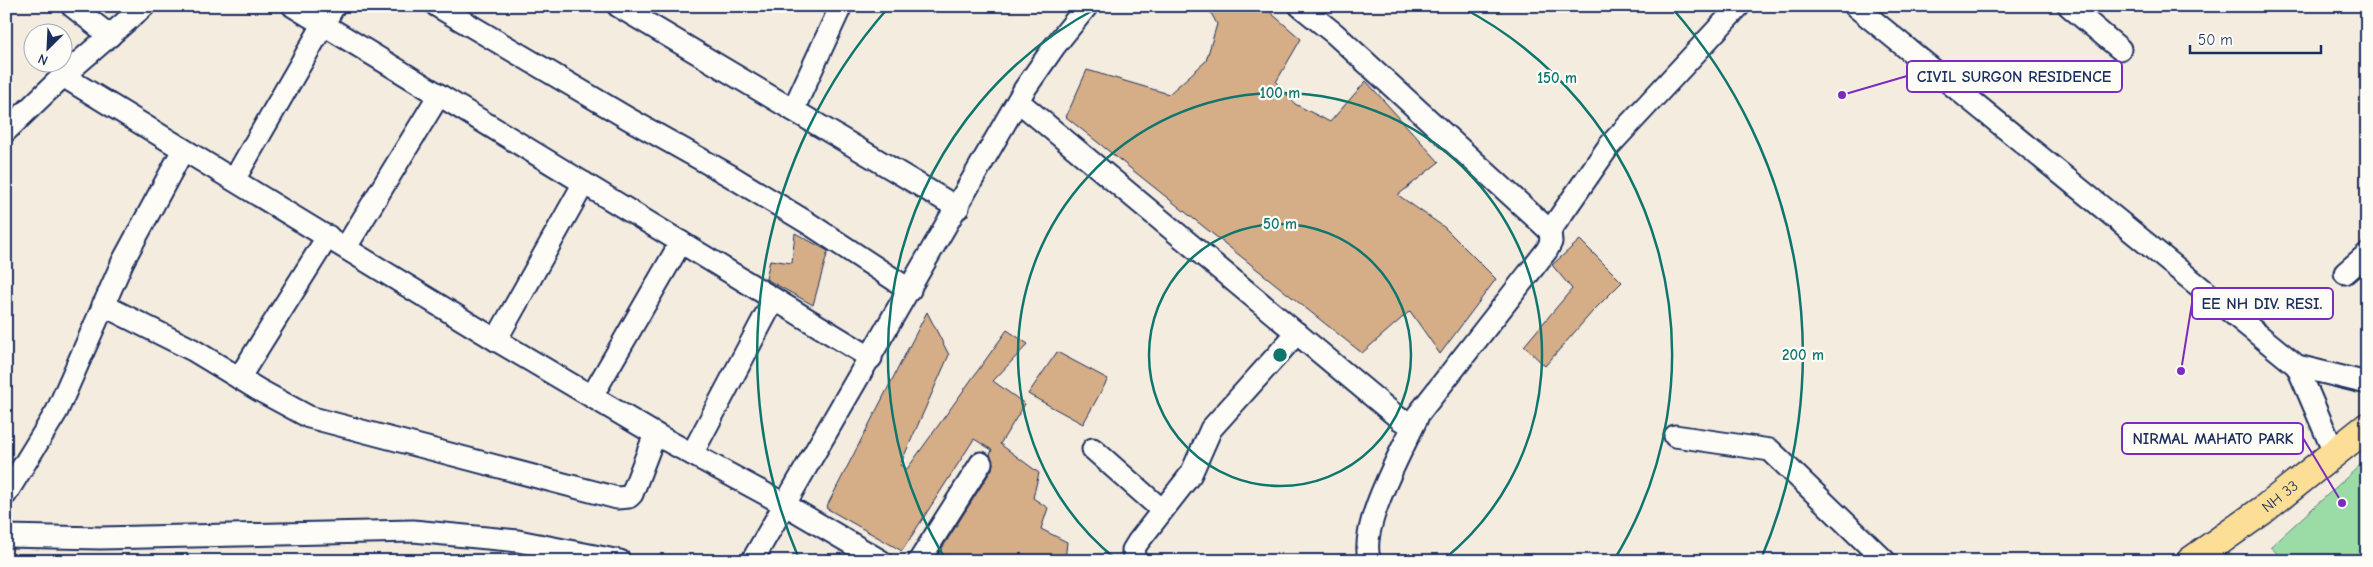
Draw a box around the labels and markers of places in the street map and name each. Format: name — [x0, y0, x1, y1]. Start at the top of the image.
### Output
callout: CIVIL SURGON RESIDENCE — [1907, 61, 2122, 92]
callout: EE NH DIV. RESI. — [2192, 288, 2333, 319]
centre of rings — [1271, 346, 1289, 364]
callout: NIRMAL MAHATO PARK — [2122, 423, 2303, 454]

